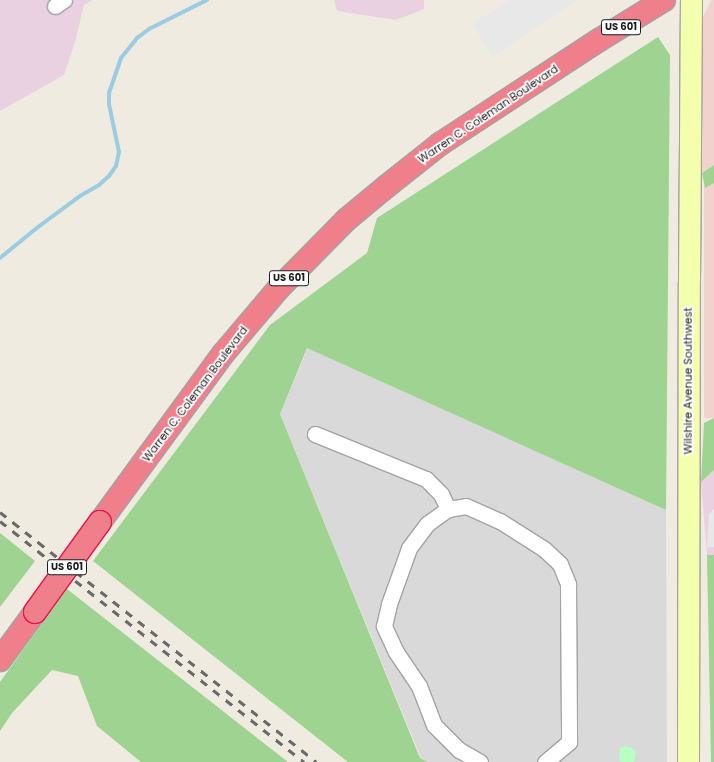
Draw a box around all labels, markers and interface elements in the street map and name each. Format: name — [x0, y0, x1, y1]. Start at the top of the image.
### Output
road number: US 601 — [601, 19, 641, 35]
street label: Warren C. Coleman Boulevard — [415, 62, 561, 166]
road number: US 601 — [269, 270, 309, 286]
street label: Wilshire Avenue Southwest — [681, 308, 695, 454]
street label: Warren C. Coleman Boulevard — [140, 324, 250, 464]
road number: US 601 — [47, 559, 87, 575]

